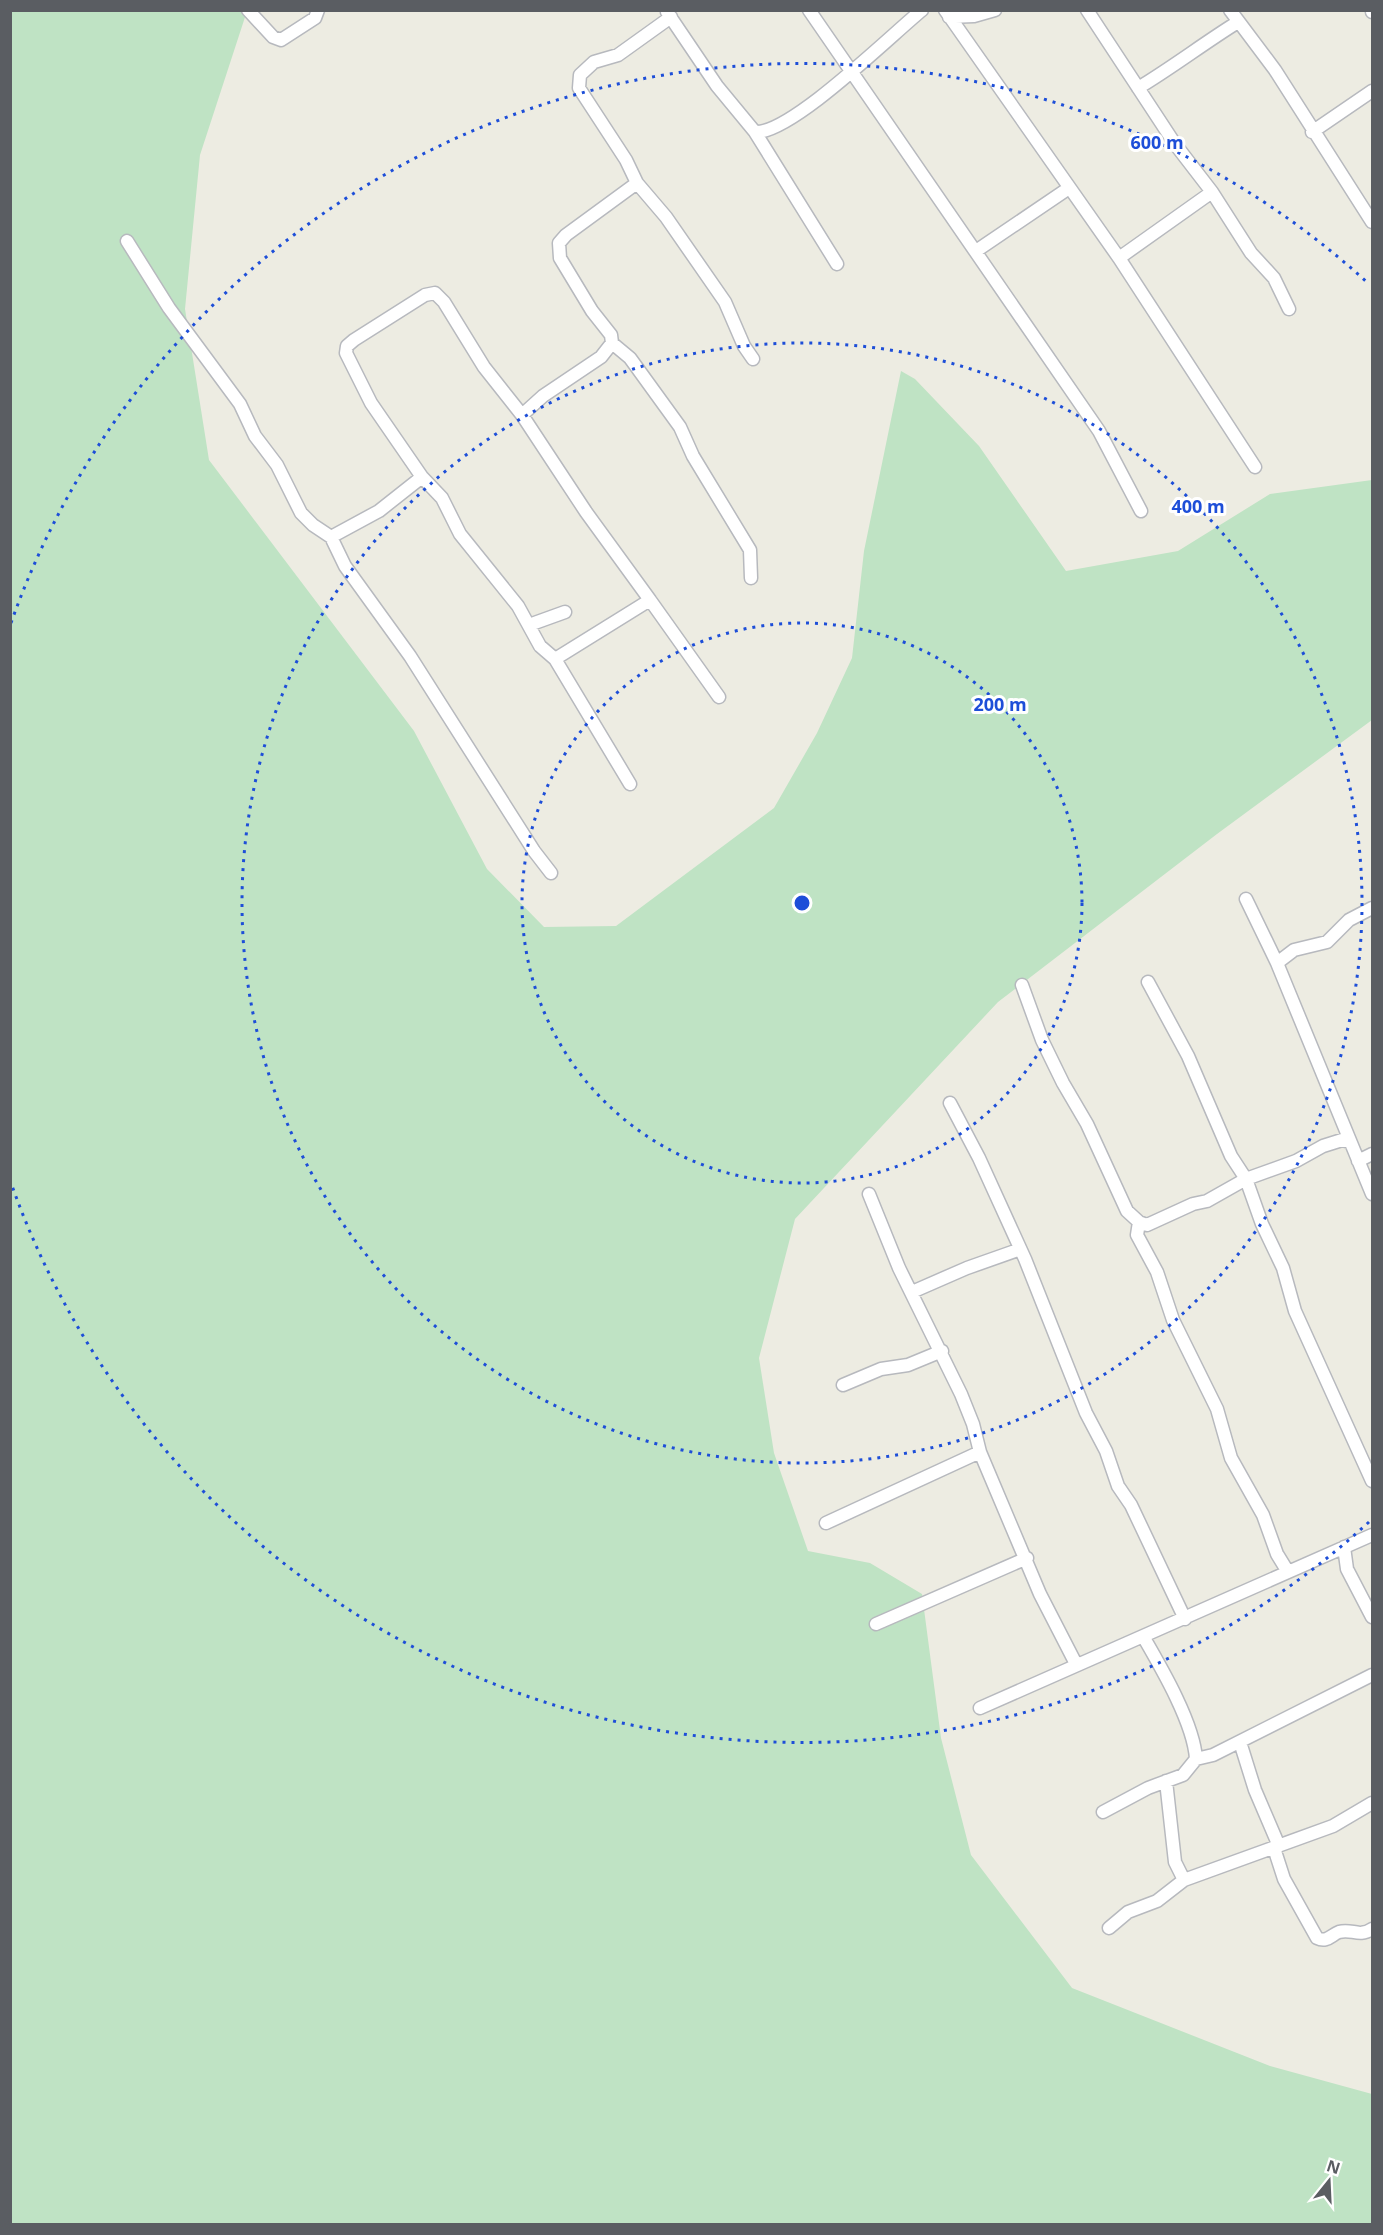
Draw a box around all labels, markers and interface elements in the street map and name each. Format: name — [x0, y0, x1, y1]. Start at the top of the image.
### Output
text: 600 m — [1130, 130, 1184, 154]
text: 400 m — [1171, 494, 1225, 518]
text: 200 m — [973, 692, 1027, 716]
centre of rings — [792, 893, 812, 913]
north arrow — [1299, 2151, 1359, 2211]
text: N — [1324, 2154, 1343, 2179]

